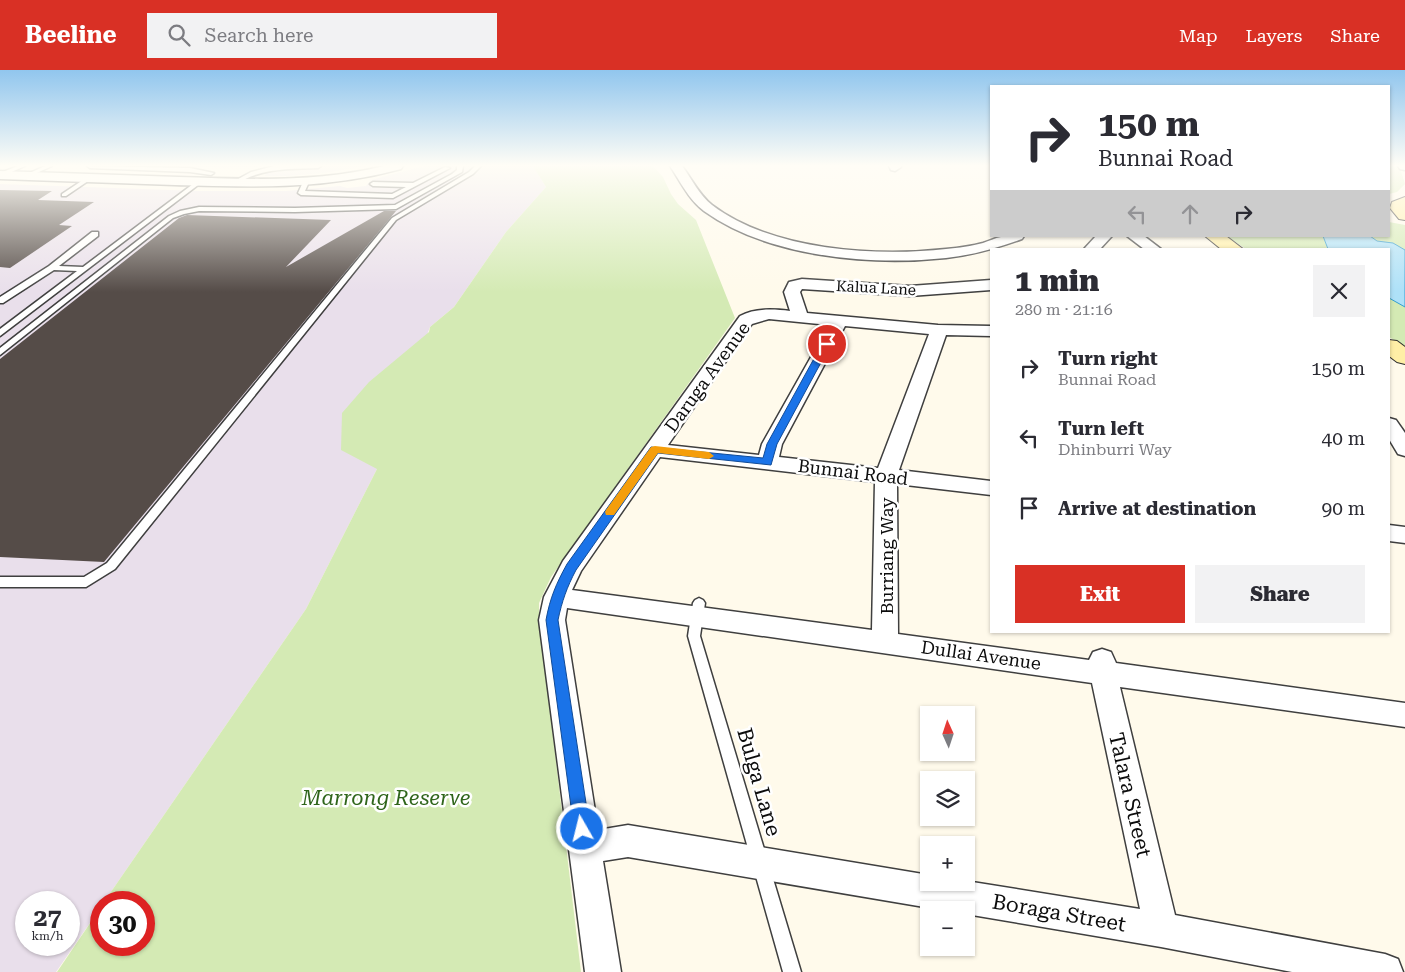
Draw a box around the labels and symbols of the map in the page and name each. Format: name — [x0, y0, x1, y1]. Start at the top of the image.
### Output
street label: Kalua Lane — [835, 277, 917, 299]
street label: Daruga Avenue — [660, 318, 754, 436]
pin — [806, 323, 848, 365]
street label: Bunnai Road — [797, 455, 910, 489]
street label: Burriang Way — [876, 497, 897, 615]
street label: Dullai Avenue — [920, 636, 1042, 674]
north arrow — [920, 706, 975, 761]
street label: Bulga Lane — [732, 725, 786, 839]
street label: Talara Street — [1104, 730, 1156, 860]
park label: Marrong Reserve — [301, 786, 470, 810]
position arrow — [555, 802, 607, 854]
street label: Boraga Street — [990, 889, 1128, 937]
speed limit sign: 30 — [90, 891, 155, 956]

